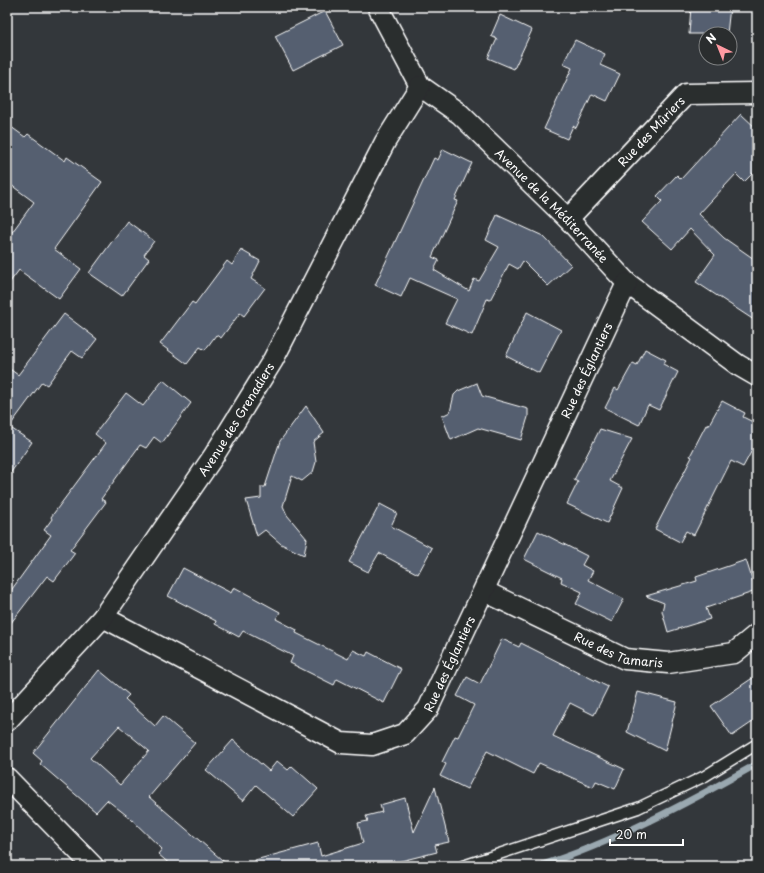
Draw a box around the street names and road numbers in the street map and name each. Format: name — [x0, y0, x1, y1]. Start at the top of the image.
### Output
street label: Rue des Mûriers — [613, 91, 689, 170]
street label: Avenue de la Méditerranée — [491, 144, 613, 267]
street label: Rue des Églantiers — [556, 319, 617, 421]
street label: Avenue des Grenadiers — [194, 358, 279, 480]
street label: Rue des Églantiers — [419, 612, 480, 715]
street label: Rue des Tamaris — [571, 627, 664, 672]

